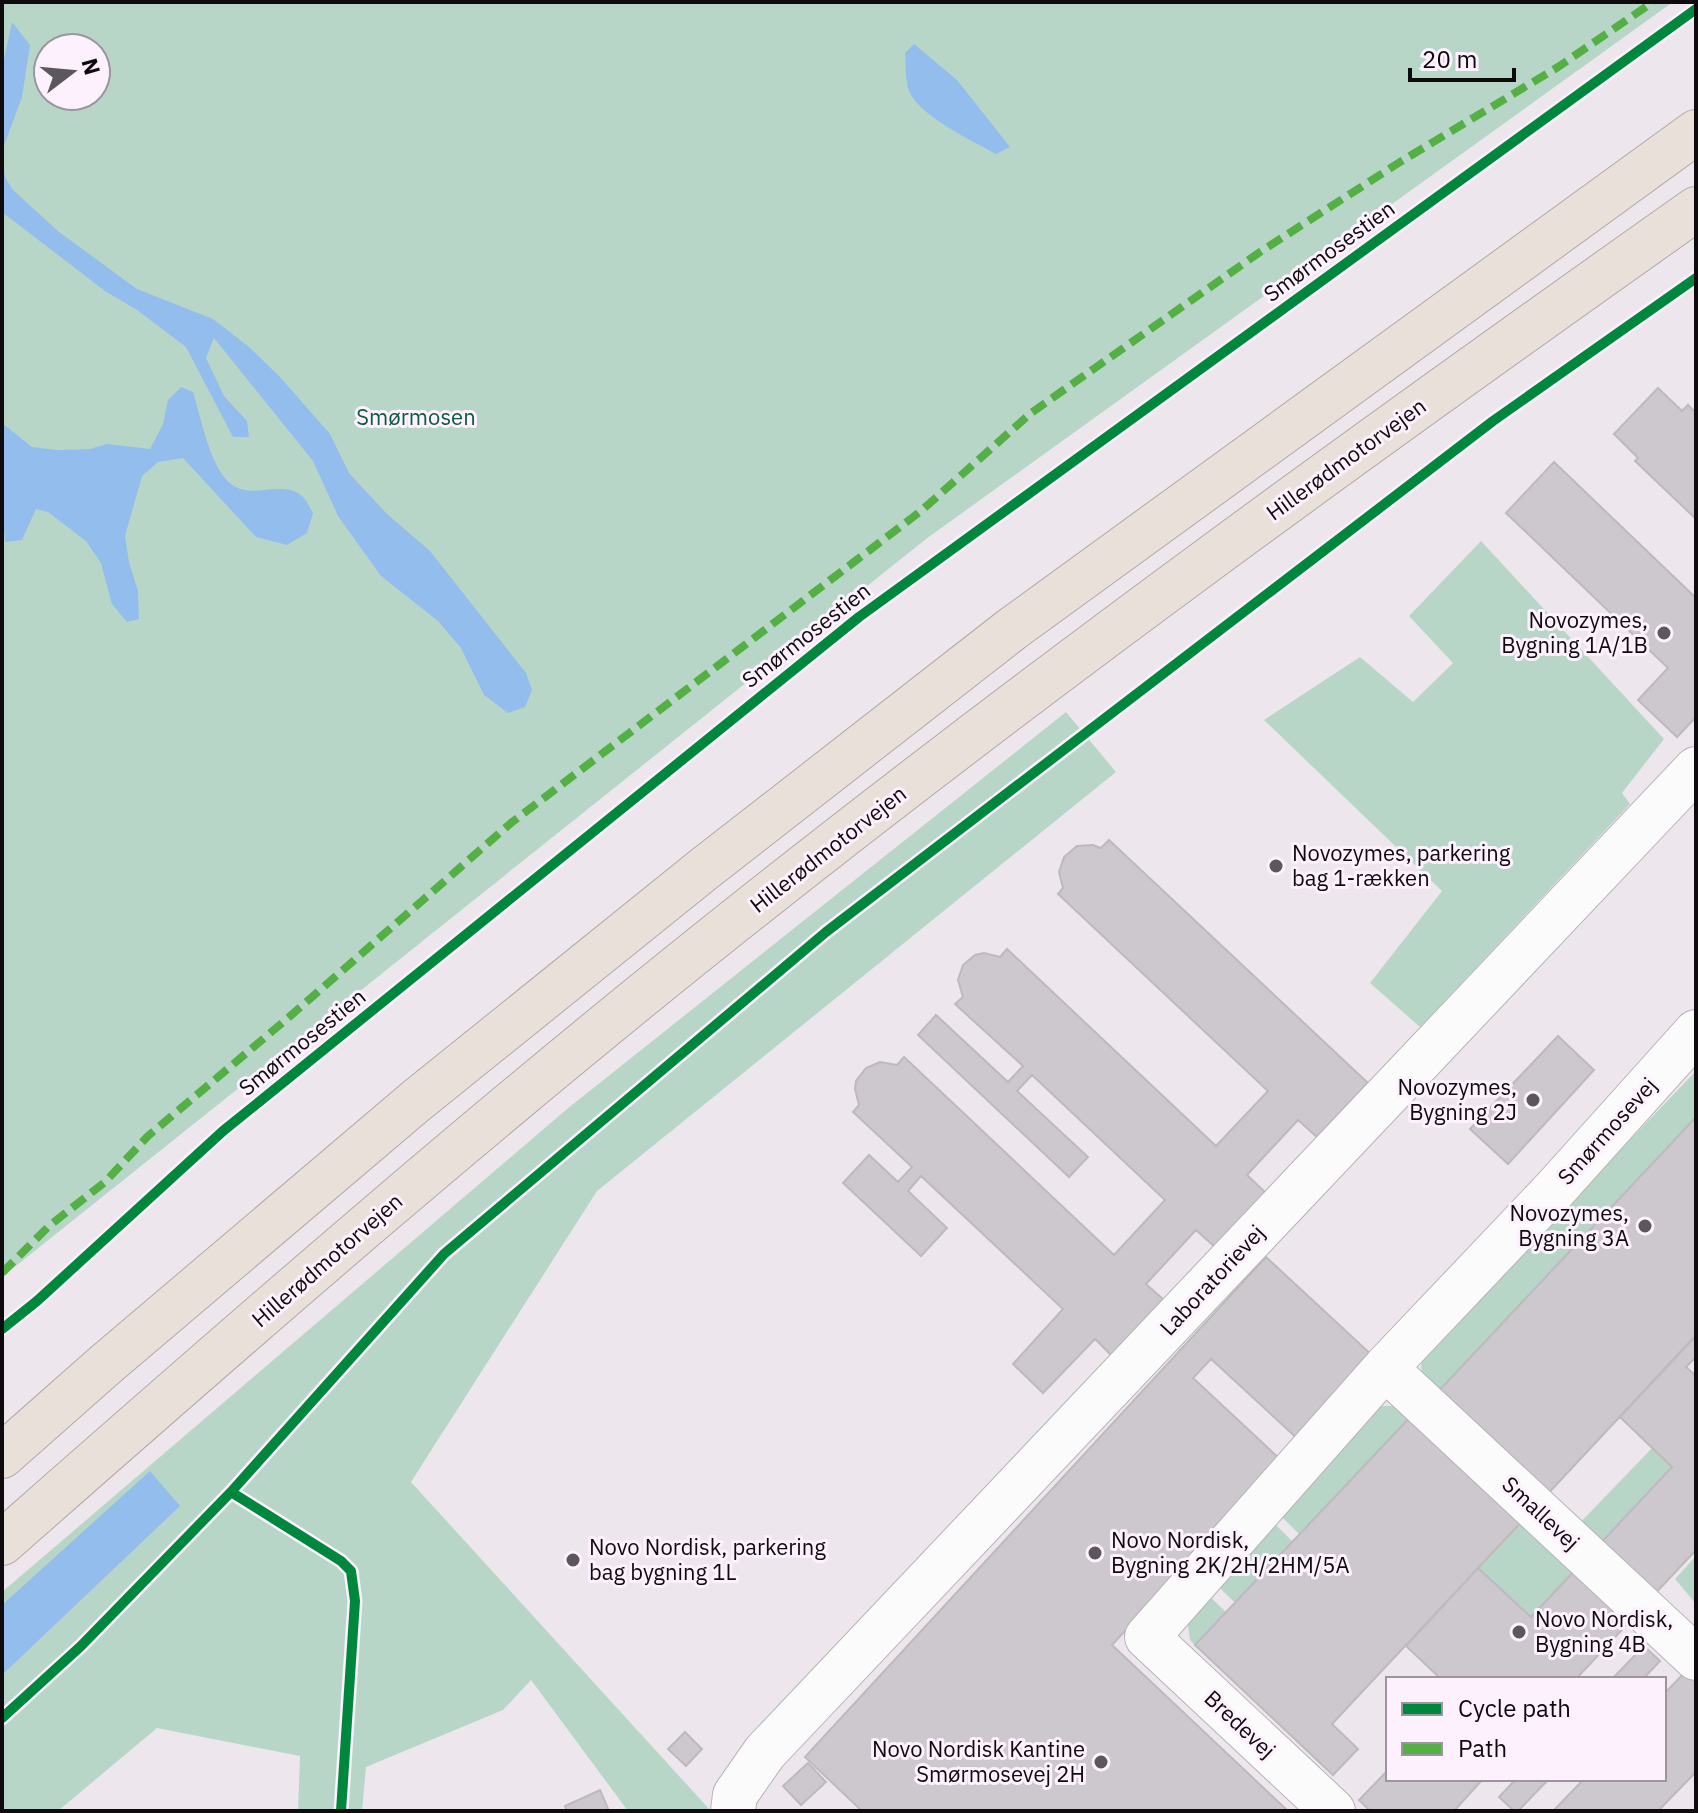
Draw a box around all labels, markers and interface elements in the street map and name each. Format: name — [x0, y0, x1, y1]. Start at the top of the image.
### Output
north arrow — [32, 32, 112, 112]
scale bar — [1410, 32, 1514, 82]
text: 20 m — [1422, 43, 1477, 75]
text: N — [76, 55, 108, 78]
street label: Smørmosestien — [1257, 193, 1400, 308]
street label: Hillerødmotorvejen — [1260, 391, 1431, 526]
park label: Smørmosen — [356, 402, 476, 431]
street label: Smørmosestien — [736, 575, 876, 694]
place label: Novozymes, Bygning 1A/1B — [1501, 605, 1648, 659]
marker: Novozymes, Bygning 1A/1B — [1655, 624, 1673, 642]
street label: Hillerødmotorvejen — [744, 778, 912, 919]
place label: Novozymes, parkering bag 1-rækken — [1292, 838, 1511, 892]
marker: Novozymes, parkering bag 1-rækken — [1267, 857, 1285, 875]
street label: Smørmosestien — [232, 981, 371, 1102]
street label: Smørmosevej — [1551, 1071, 1663, 1191]
place label: Novozymes, Bygning 2J — [1397, 1072, 1517, 1126]
marker: Novozymes, Bygning 2J — [1524, 1091, 1542, 1109]
street label: Hillerødmotorvejen — [245, 1186, 408, 1333]
place label: Novozymes, Bygning 3A — [1509, 1198, 1629, 1252]
marker: Novozymes, Bygning 3A — [1636, 1217, 1654, 1235]
street label: Laboratorievej — [1153, 1218, 1270, 1341]
street label: Smallevej — [1496, 1469, 1586, 1556]
place label: Novo Nordisk, Bygning 2K/2H/2HM/5A — [1111, 1525, 1349, 1579]
place label: Novo Nordisk, parkering bag bygning 1L — [589, 1532, 826, 1586]
marker: Novo Nordisk, Bygning 2K/2H/2HM/5A — [1086, 1544, 1104, 1562]
marker: Novo Nordisk, parkering bag bygning 1L — [564, 1551, 582, 1569]
place label: Novo Nordisk, Bygning 4B — [1535, 1604, 1673, 1658]
marker: Novo Nordisk, Bygning 4B — [1510, 1623, 1528, 1641]
legend — [1386, 1677, 1666, 1781]
street label: Bredevej — [1199, 1683, 1282, 1764]
text: Cycle path — [1458, 1692, 1571, 1724]
text: Path — [1458, 1732, 1507, 1764]
place label: Novo Nordisk Kantine Smørmosevej 2H — [872, 1734, 1085, 1788]
marker: Novo Nordisk Kantine Smørmosevej 2H — [1092, 1753, 1110, 1771]

